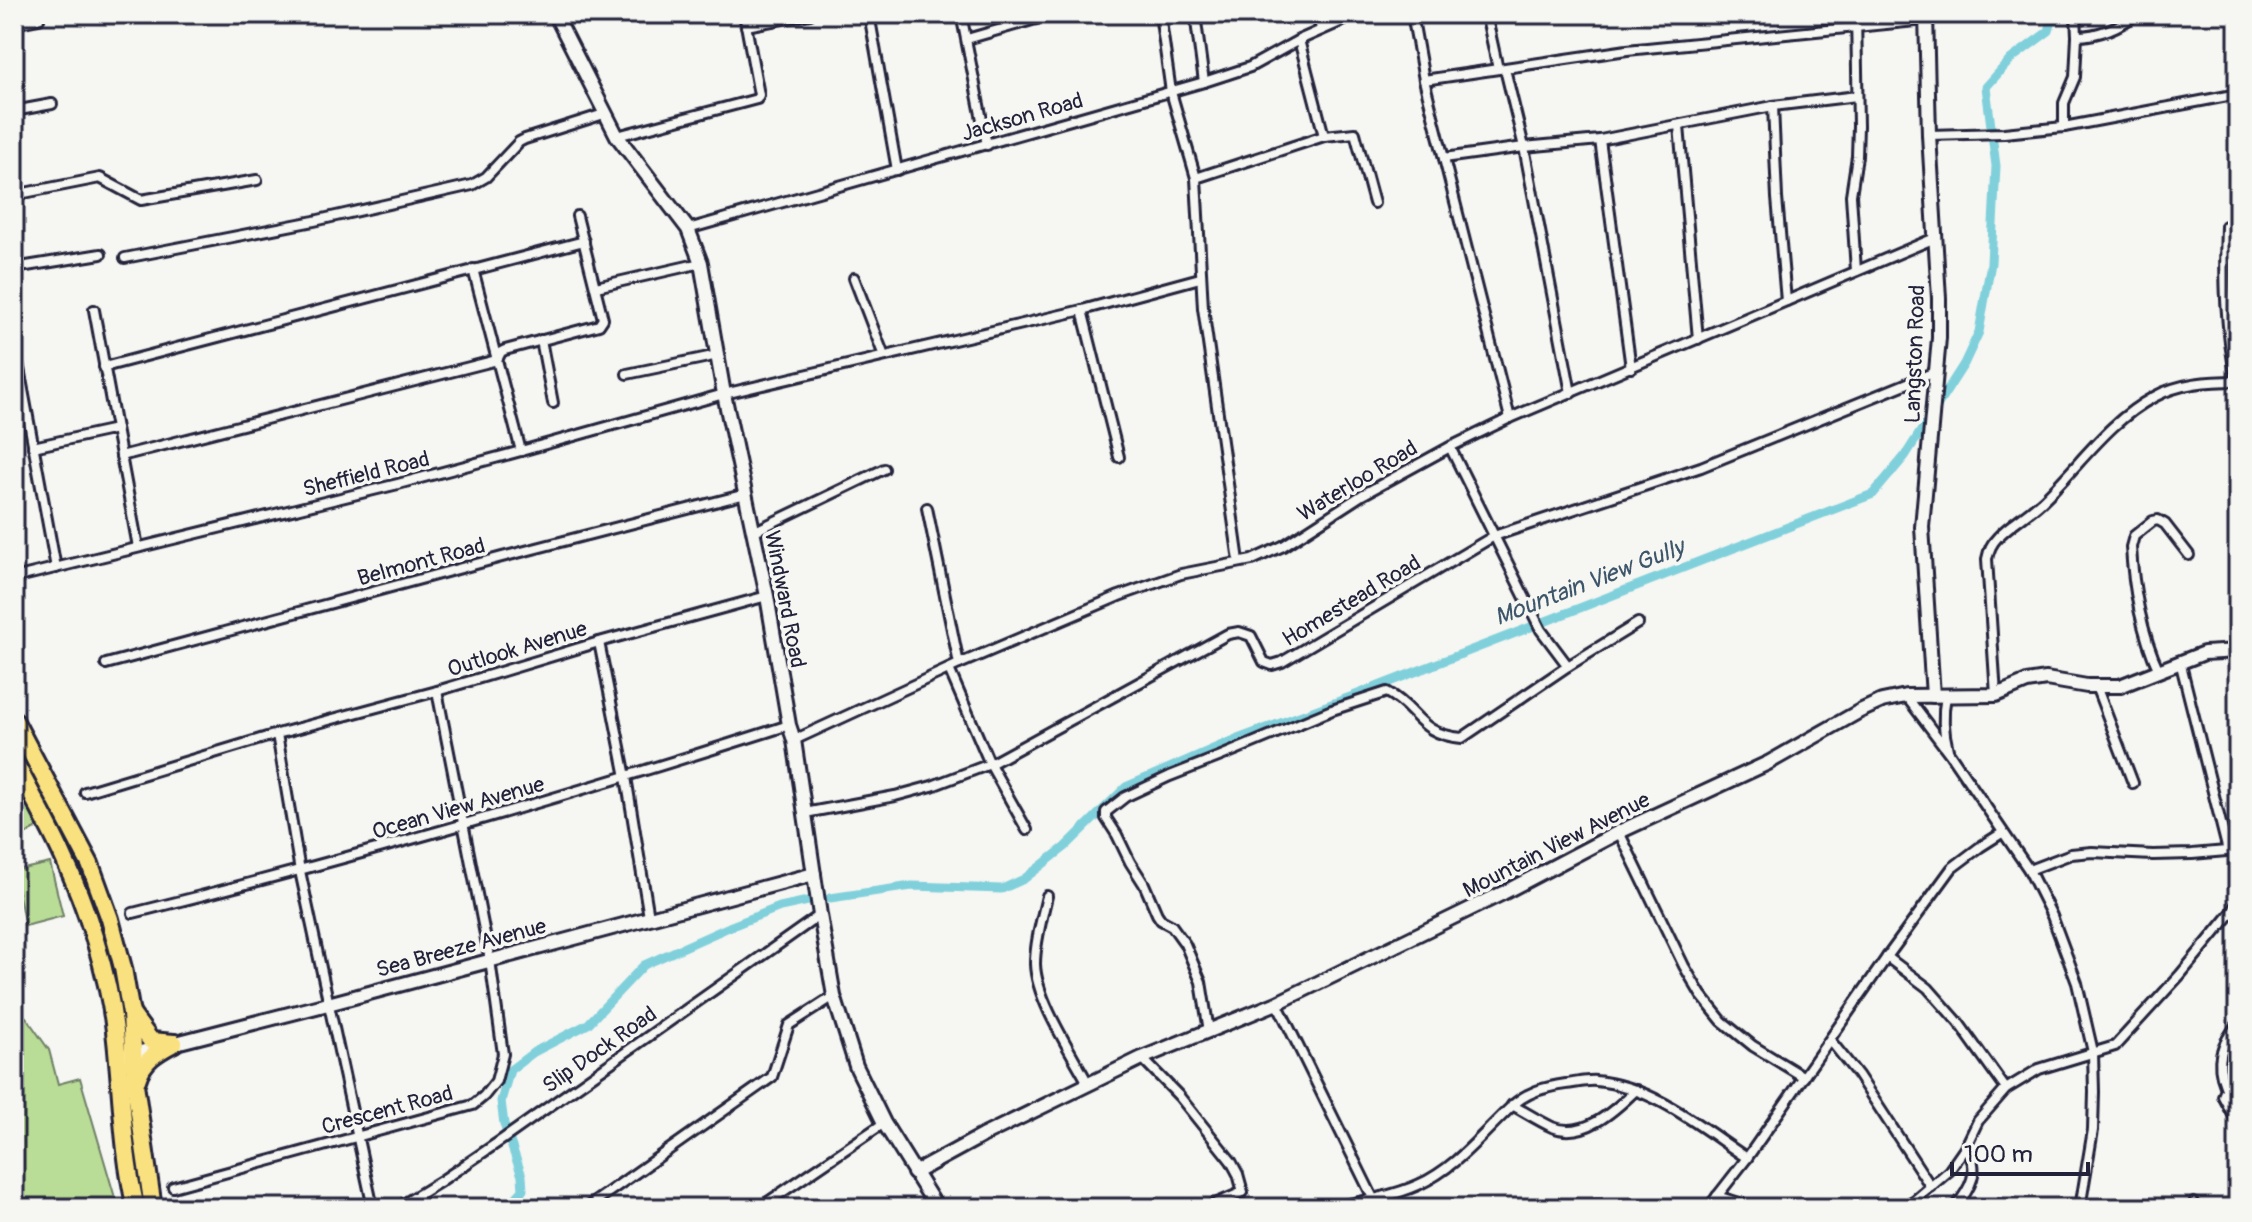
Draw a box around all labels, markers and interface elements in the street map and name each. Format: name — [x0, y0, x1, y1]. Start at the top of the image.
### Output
street label: Jackson Road — [958, 86, 1086, 148]
street label: Langston Road — [1899, 284, 1931, 424]
street label: Waterloo Road — [1292, 434, 1423, 528]
street label: Sheffield Road — [300, 445, 432, 503]
street label: Windward Road — [758, 528, 812, 670]
street label: Belmont Road — [354, 531, 488, 592]
water label: Mountain View Gully — [1490, 532, 1691, 632]
street label: Homestead Road — [1277, 549, 1426, 653]
street label: Outlook Avenue — [444, 614, 591, 683]
street label: Ocean View Avenue — [369, 770, 548, 846]
street label: Mountain View Avenue — [1458, 786, 1655, 904]
street label: Sea Breeze Avenue — [373, 912, 550, 984]
street label: Slip Dock Road — [537, 1000, 662, 1100]
street label: Crescent Road — [319, 1079, 456, 1141]
scale bar — [1952, 1126, 2088, 1176]
text: 100 m — [1964, 1140, 2033, 1169]

